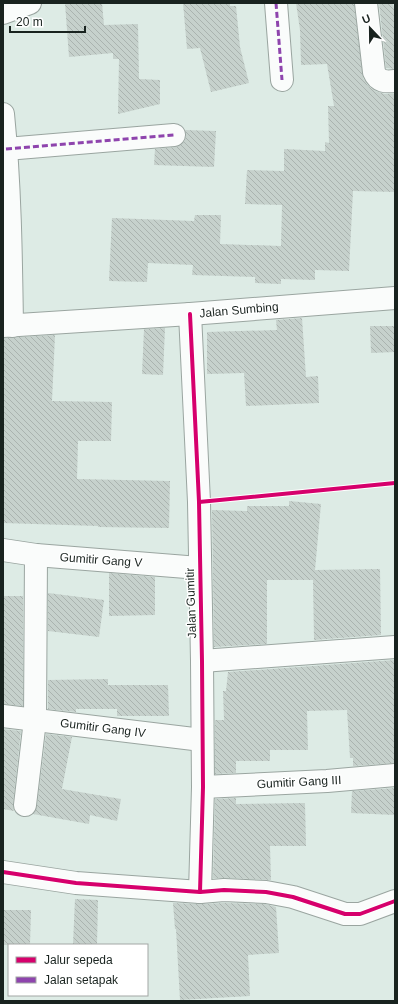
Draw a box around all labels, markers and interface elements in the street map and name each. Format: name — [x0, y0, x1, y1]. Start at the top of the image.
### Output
scale bar — [10, 8, 85, 34]
north arrow — [350, 8, 390, 48]
text: U — [360, 12, 372, 26]
text: 20 m — [16, 15, 43, 29]
street label: Jalan Sumbing — [199, 300, 279, 320]
street label: Gumitir Gang V — [59, 550, 143, 570]
street label: Jalan Gumitir — [183, 567, 199, 639]
street label: Gumitir Gang IV — [59, 716, 147, 740]
street label: Gumitir Gang III — [256, 773, 342, 791]
legend — [8, 944, 148, 996]
text: Jalur sepeda — [44, 953, 113, 967]
text: Jalan setapak — [44, 973, 119, 987]

